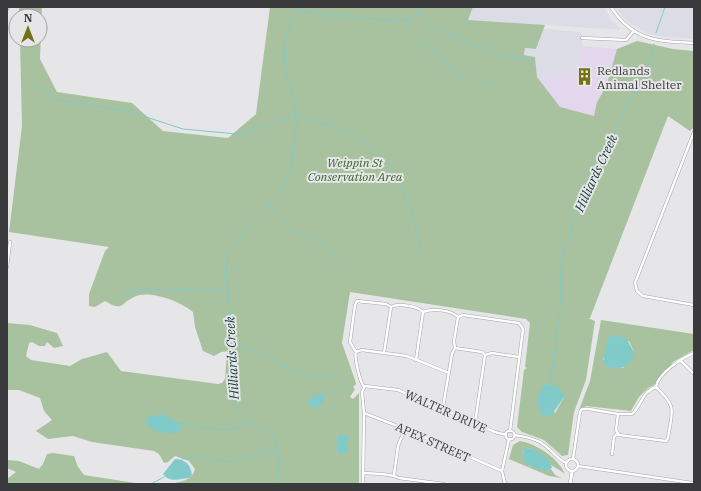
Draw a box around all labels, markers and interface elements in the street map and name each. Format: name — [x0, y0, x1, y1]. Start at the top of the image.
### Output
north arrow — [8, 8, 48, 48]
text: N — [24, 11, 33, 25]
place label: Redlands Animal Shelter — [597, 63, 682, 92]
building icon: Redlands Animal Shelter — [574, 67, 594, 87]
water label: Hilliards Creek — [570, 132, 621, 215]
park label: Weippin St Conservation Area — [308, 155, 403, 184]
water label: Hilliards Creek — [221, 316, 243, 401]
street label: WALTER DRIVE — [403, 386, 489, 436]
street label: APEX STREET — [393, 419, 473, 465]

